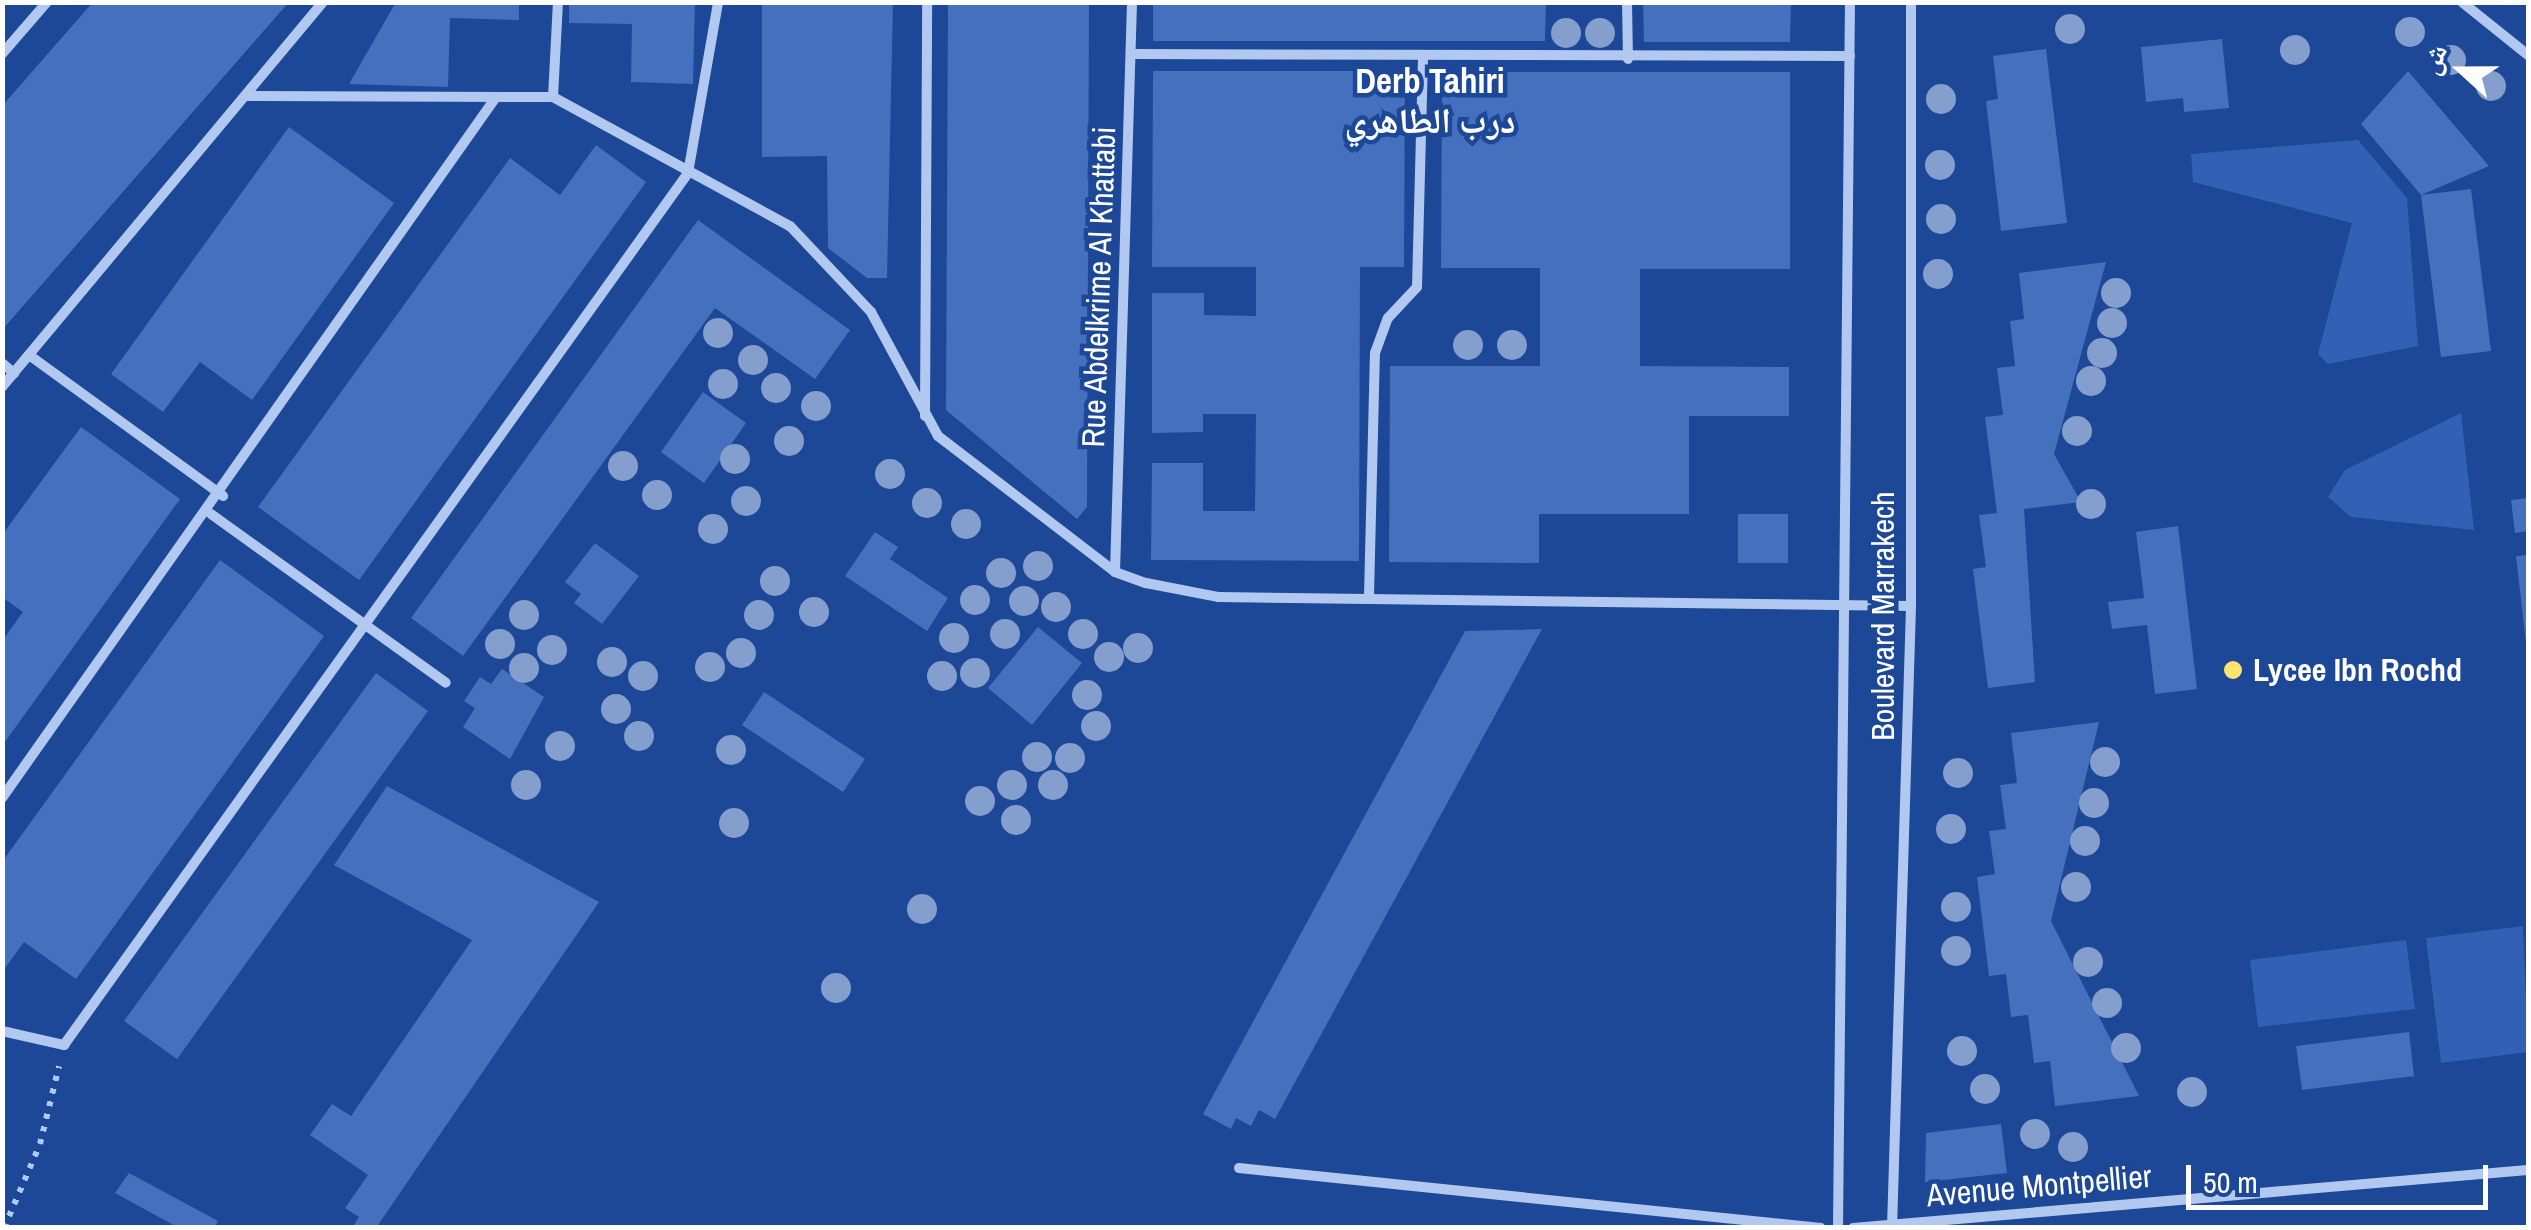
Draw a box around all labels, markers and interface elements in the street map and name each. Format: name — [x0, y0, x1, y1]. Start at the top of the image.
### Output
north arrow — [2411, 20, 2511, 120]
text: ش — [2410, 39, 2456, 80]
district label: Derb Tahiri درب الطاهري — [1344, 60, 1516, 142]
street label: Rue Abdelkrime Al Khattabi — [1074, 125, 1124, 449]
street label: Boulevard Marrakech — [1864, 491, 1902, 741]
place label: Lycee Ibn Rochd — [2253, 651, 2462, 689]
marker: Lycee Ibn Rochd — [2222, 659, 2244, 681]
scale bar — [2191, 1145, 2494, 1207]
street label: Avenue Montpellier — [1925, 1157, 2153, 1215]
text: 50 m — [2203, 1162, 2258, 1202]

